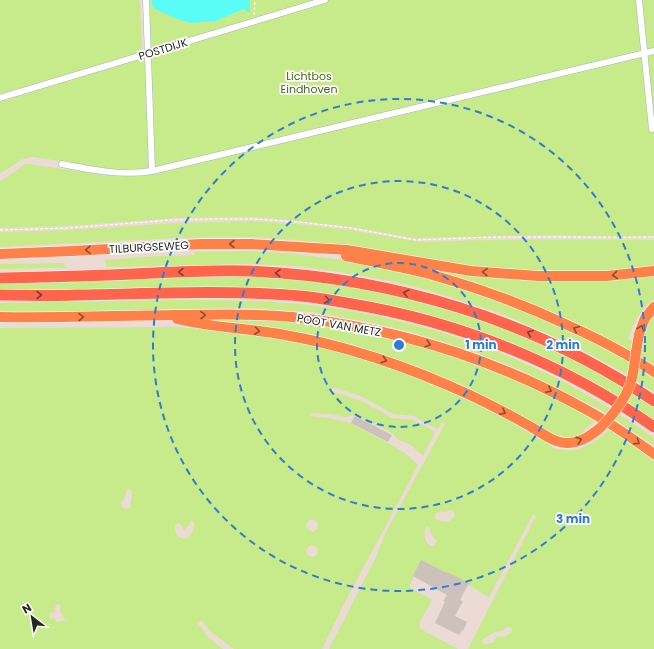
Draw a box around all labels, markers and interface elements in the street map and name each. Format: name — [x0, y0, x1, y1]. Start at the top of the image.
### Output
street label: POSTDIJK — [137, 34, 190, 64]
park label: Lichtbos Eindhoven — [281, 68, 337, 97]
street label: TILBURGSEWEG — [109, 237, 190, 257]
one-way arrow — [229, 240, 235, 248]
one-way arrow — [85, 246, 91, 254]
one-way arrow — [178, 268, 184, 276]
one-way arrow — [482, 268, 488, 277]
one-way arrow — [275, 269, 281, 277]
one-way arrow — [612, 270, 618, 279]
one-way arrow — [403, 289, 410, 298]
one-way arrow — [36, 291, 42, 299]
one-way arrow — [324, 295, 330, 304]
street label: POOT VAN METZ — [296, 310, 382, 340]
one-way arrow — [200, 311, 206, 319]
one-way arrow — [78, 313, 84, 321]
one-way arrow — [636, 325, 644, 332]
one-way arrow — [254, 326, 260, 335]
one-way arrow — [573, 326, 581, 334]
one-way arrow — [526, 330, 533, 338]
text: 1 min — [465, 336, 497, 353]
text: 2 min — [546, 336, 580, 353]
centre of rings — [392, 338, 406, 352]
one-way arrow — [424, 339, 431, 348]
one-way arrow — [380, 356, 387, 364]
one-way arrow — [545, 386, 552, 393]
one-way arrow — [499, 407, 506, 414]
one-way arrow — [575, 436, 582, 445]
one-way arrow — [633, 437, 640, 445]
text: 3 min — [556, 510, 590, 527]
north arrow — [12, 597, 52, 637]
text: N — [19, 599, 35, 617]

